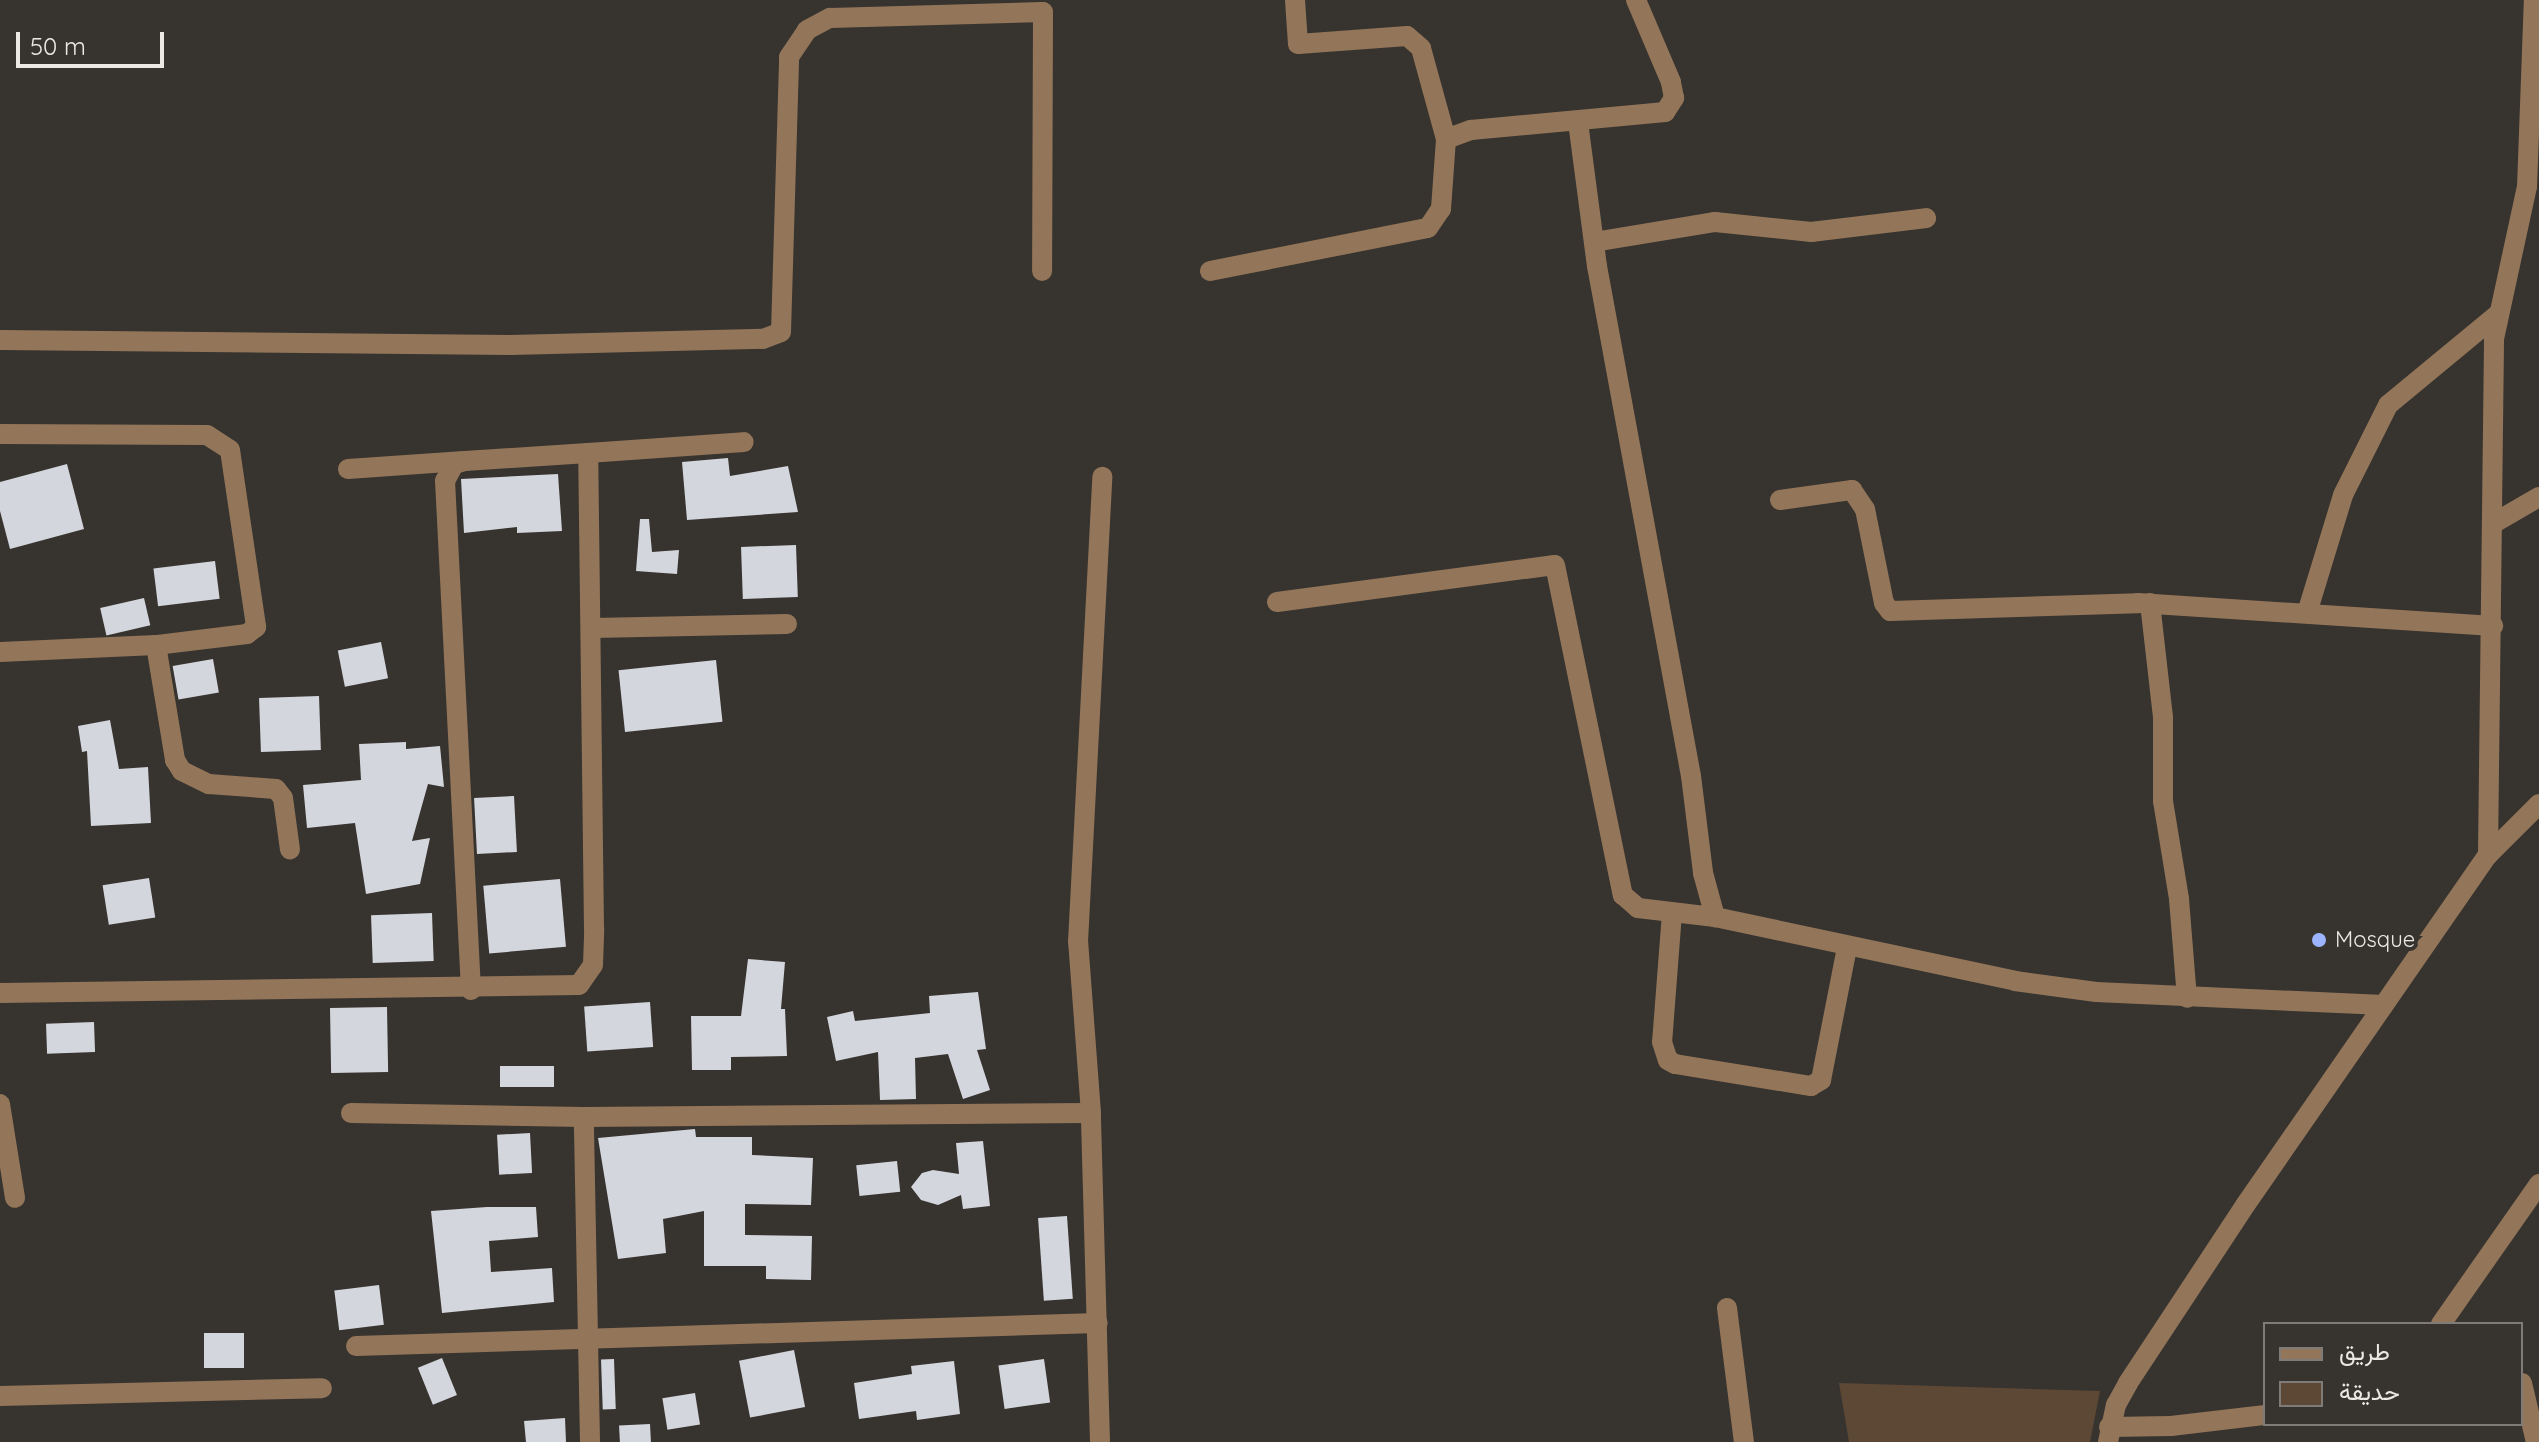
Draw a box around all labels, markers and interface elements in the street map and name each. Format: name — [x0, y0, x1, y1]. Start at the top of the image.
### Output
scale bar — [20, 16, 168, 66]
text: 50 m — [30, 31, 86, 61]
place label: Mosque — [2335, 927, 2415, 953]
marker: Mosque — [2310, 931, 2328, 949]
legend — [2263, 1322, 2523, 1426]
text: طريق — [2339, 1336, 2390, 1366]
text: حديقة — [2339, 1376, 2400, 1406]

